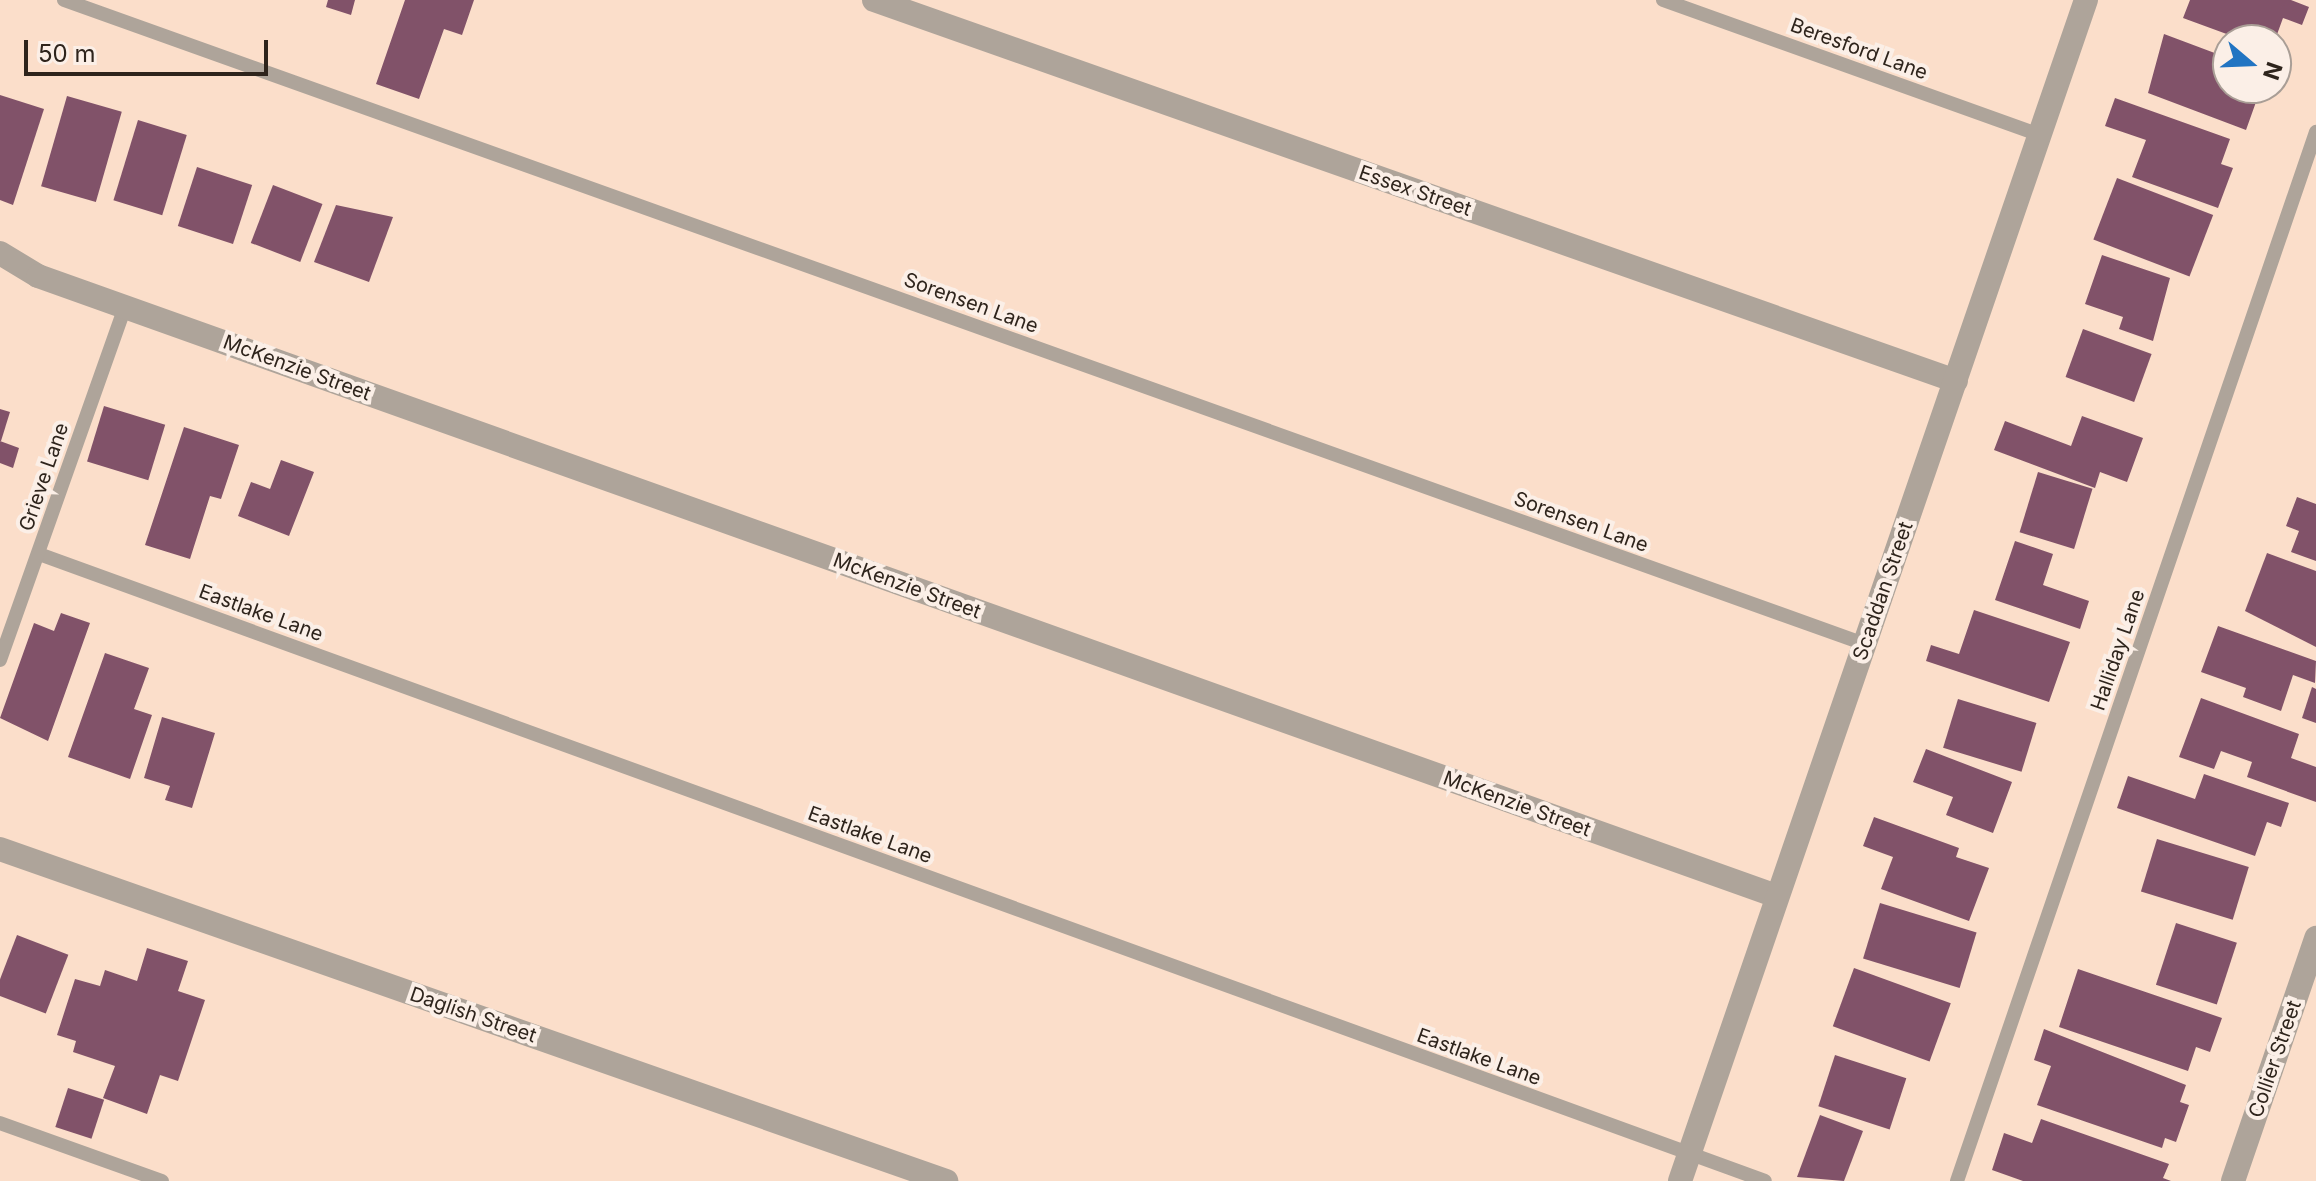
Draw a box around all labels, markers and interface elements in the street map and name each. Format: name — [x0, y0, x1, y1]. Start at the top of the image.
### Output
street label: Beresford Lane — [1787, 13, 1931, 85]
scale bar — [28, 24, 272, 74]
north arrow — [2212, 24, 2292, 104]
text: 50 m — [38, 39, 96, 68]
text: N — [2258, 59, 2288, 83]
street label: Essex Street — [1356, 161, 1474, 221]
street label: Sorensen Lane — [901, 268, 1041, 338]
street label: McKenzie Street — [220, 330, 374, 406]
street label: Grieve Lane — [14, 420, 74, 534]
street label: Sorensen Lane — [1511, 487, 1651, 557]
street label: Scaddan Street — [1848, 518, 1918, 664]
street label: McKenzie Street — [830, 548, 984, 624]
street label: Eastlake Lane — [196, 579, 326, 647]
street label: Halliday Lane — [2086, 586, 2150, 714]
street label: McKenzie Street — [1440, 766, 1594, 842]
street label: Eastlake Lane — [805, 801, 935, 869]
street label: Daglish Street — [407, 982, 539, 1048]
street label: Collier Street — [2244, 997, 2306, 1121]
street label: Eastlake Lane — [1414, 1023, 1544, 1091]

